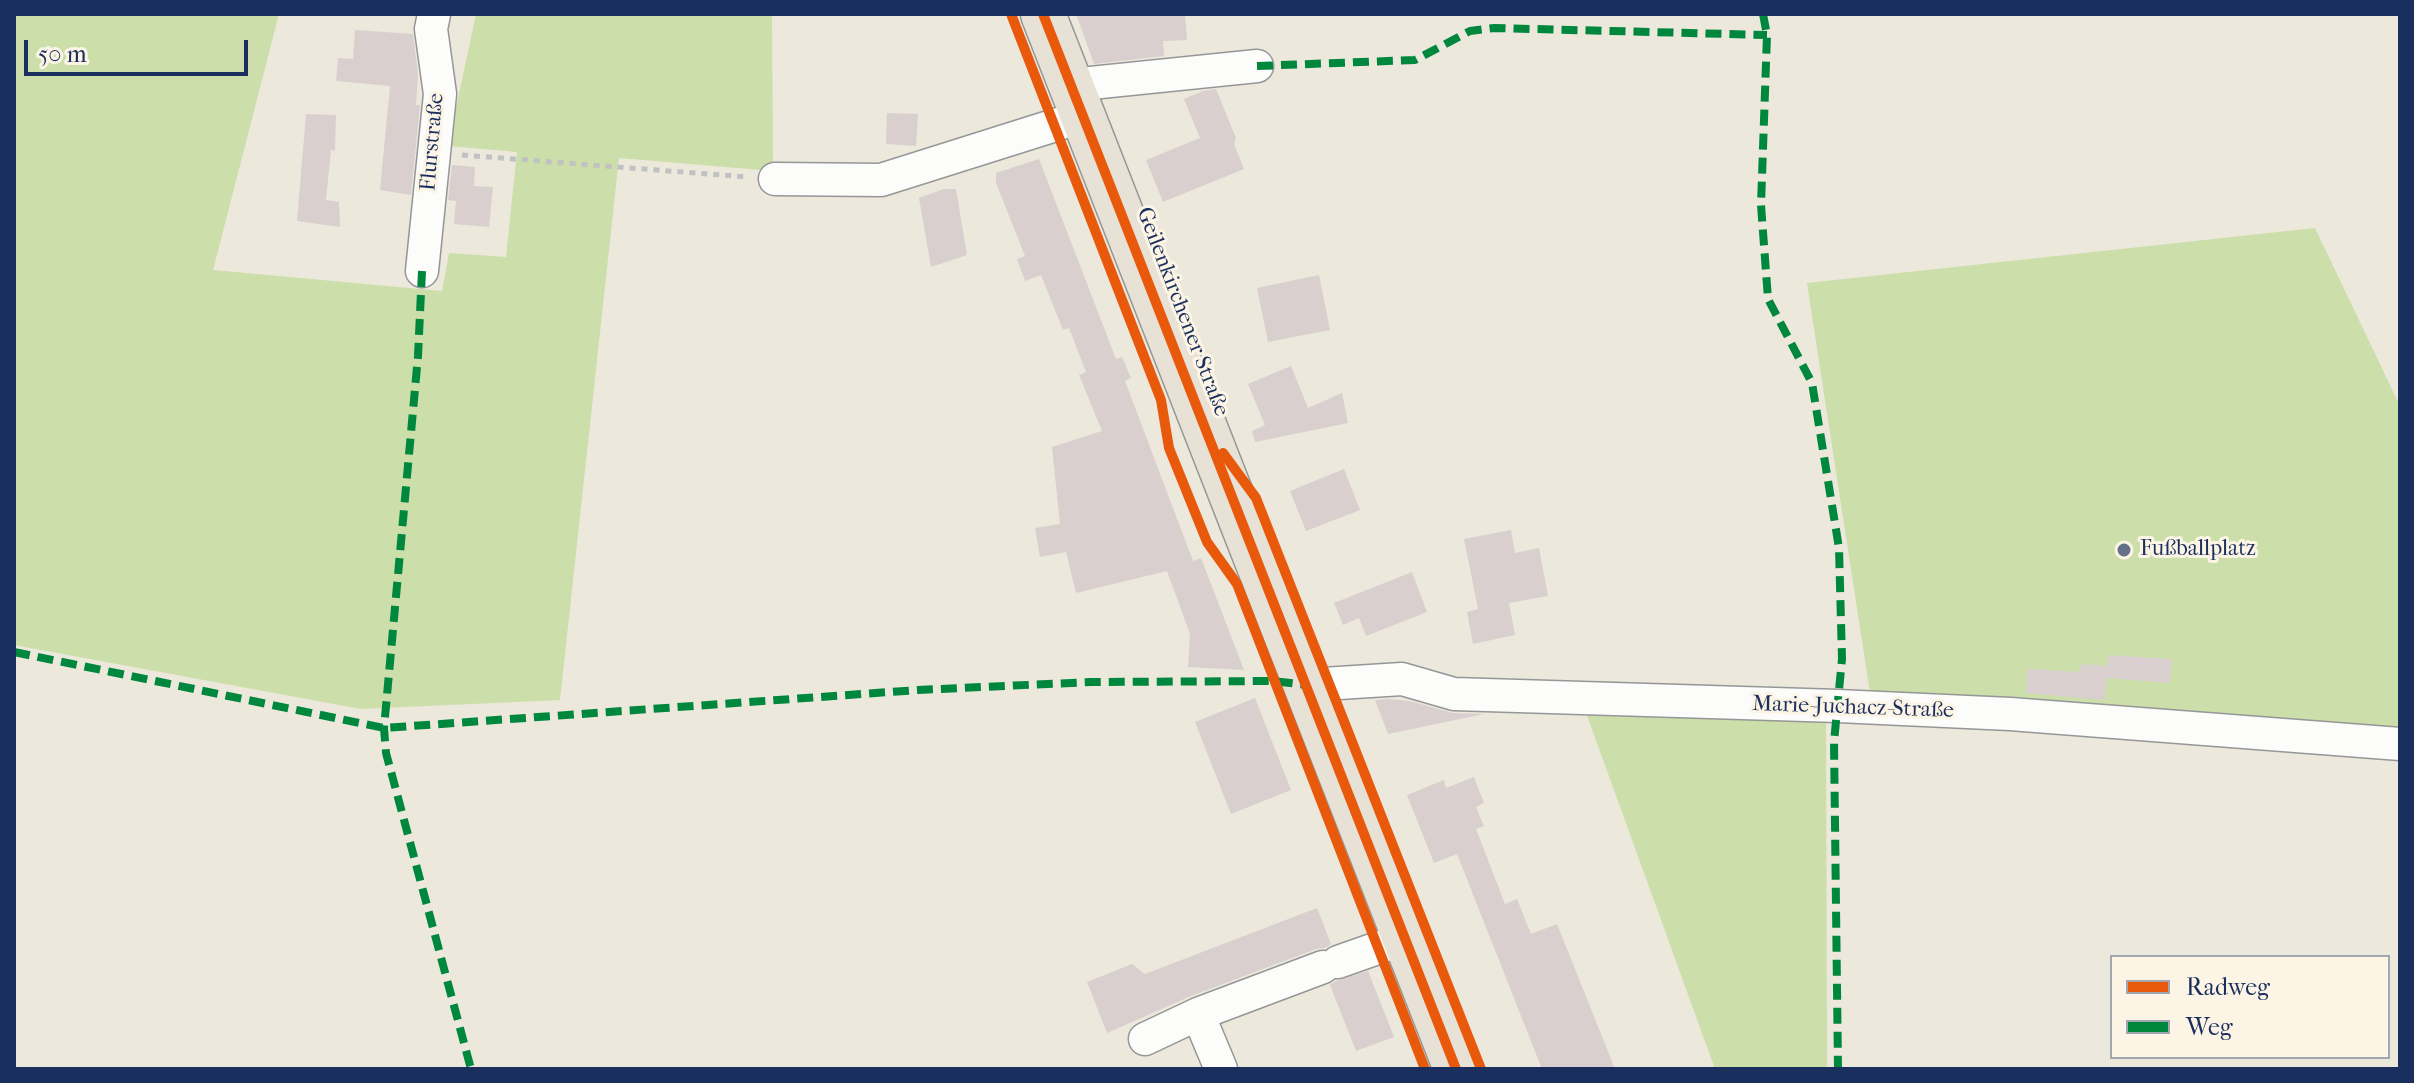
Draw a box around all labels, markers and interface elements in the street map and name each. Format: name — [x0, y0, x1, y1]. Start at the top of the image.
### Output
scale bar — [28, 24, 252, 74]
text: 50 m — [38, 40, 87, 68]
street label: Flurstraße — [416, 92, 450, 192]
street label: Geilenkirchener Straße — [1130, 204, 1234, 420]
place label: Fußballplatz — [2140, 537, 2256, 563]
marker: Fußballplatz — [2115, 541, 2133, 559]
street label: Marie-Juchacz-Straße — [1752, 691, 1954, 725]
legend — [2110, 955, 2390, 1059]
text: Radweg — [2186, 973, 2270, 1001]
text: Weg — [2186, 1013, 2233, 1041]

